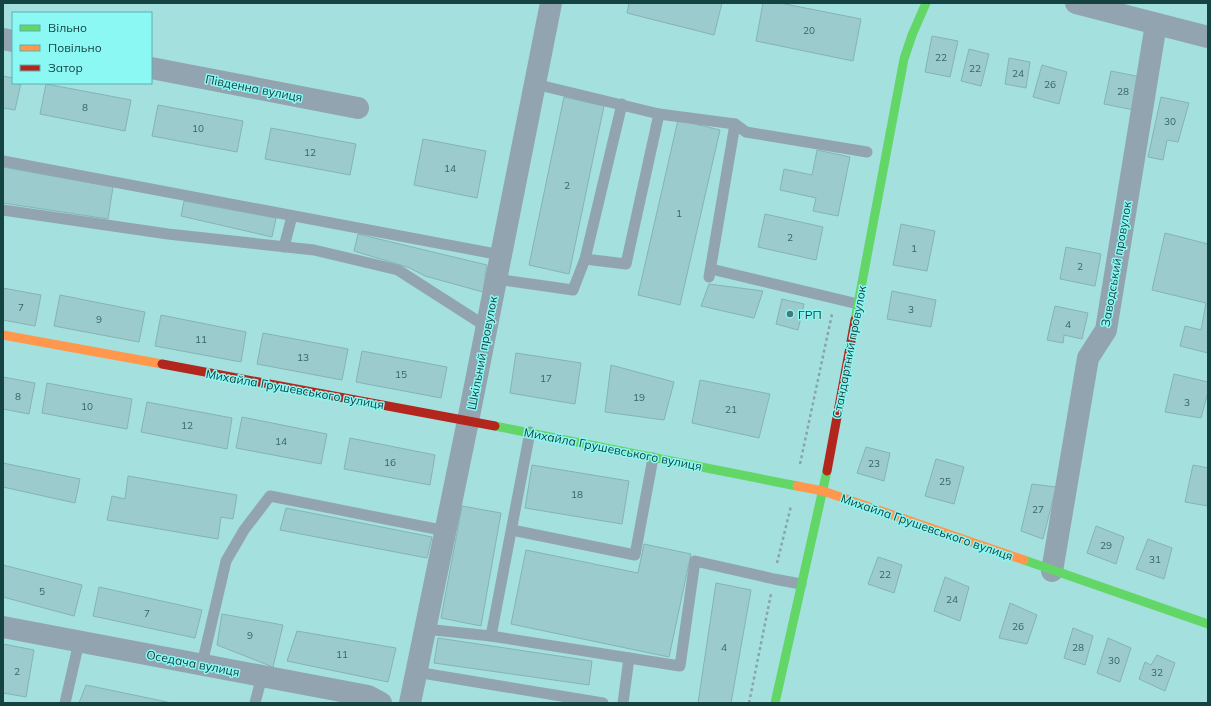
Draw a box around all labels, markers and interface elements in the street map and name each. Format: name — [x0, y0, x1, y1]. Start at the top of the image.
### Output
legend — [12, 12, 152, 84]
text: Вільно — [48, 20, 87, 35]
house number: 20 — [803, 24, 815, 37]
text: Повільно — [48, 40, 102, 55]
house number: 22 — [935, 51, 947, 64]
text: Затор — [48, 60, 83, 75]
house number: 22 — [969, 62, 981, 75]
house number: 24 — [1012, 67, 1024, 80]
street label: Південна вулиця — [204, 71, 304, 105]
house number: 26 — [1044, 78, 1056, 91]
house number: 28 — [1117, 85, 1129, 98]
house number: 8 — [82, 101, 88, 114]
house number: 30 — [1164, 115, 1176, 128]
house number: 10 — [192, 122, 204, 135]
house number: 12 — [304, 146, 316, 159]
house number: 14 — [444, 162, 456, 175]
house number: 2 — [564, 179, 570, 192]
street label: Заводський провулок — [1098, 199, 1135, 328]
house number: 1 — [676, 207, 682, 220]
house number: 2 — [787, 231, 793, 244]
house number: 1 — [911, 242, 917, 255]
house number: 2 — [1077, 260, 1083, 273]
street label: Стандартний провулок — [829, 284, 869, 420]
street label: Шкільний провулок — [464, 294, 500, 411]
house number: 7 — [18, 301, 24, 314]
house number: 3 — [908, 303, 914, 316]
place label: ГРП — [798, 307, 822, 322]
marker: ГРП — [785, 309, 795, 319]
house number: 9 — [96, 313, 102, 326]
house number: 4 — [1065, 318, 1071, 331]
house number: 11 — [195, 333, 207, 346]
house number: 13 — [297, 351, 309, 364]
street label: Михайла Грушевського вулиця — [205, 366, 385, 412]
house number: 15 — [395, 368, 407, 381]
house number: 17 — [540, 372, 552, 385]
house number: 8 — [15, 390, 21, 403]
house number: 19 — [633, 391, 645, 404]
house number: 3 — [1184, 396, 1190, 409]
house number: 10 — [81, 400, 93, 413]
house number: 21 — [725, 403, 737, 416]
house number: 12 — [181, 419, 193, 432]
street label: Михайла Грушевського вулиця — [523, 424, 703, 474]
house number: 14 — [275, 435, 287, 448]
house number: 16 — [384, 456, 396, 469]
house number: 23 — [868, 457, 880, 470]
house number: 25 — [939, 475, 951, 488]
house number: 18 — [571, 488, 583, 501]
street label: Михайла Грушевського вулиця — [839, 490, 1015, 564]
house number: 27 — [1032, 503, 1044, 516]
house number: 29 — [1100, 539, 1112, 552]
house number: 31 — [1149, 553, 1161, 566]
house number: 22 — [879, 568, 891, 581]
house number: 5 — [39, 585, 45, 598]
house number: 24 — [946, 593, 958, 606]
house number: 7 — [144, 607, 150, 620]
house number: 26 — [1012, 620, 1024, 633]
house number: 9 — [247, 629, 253, 642]
house number: 4 — [721, 641, 727, 654]
house number: 28 — [1072, 641, 1084, 654]
street label: Оседача вулиця — [145, 647, 241, 679]
house number: 11 — [336, 648, 348, 661]
house number: 30 — [1108, 654, 1120, 667]
house number: 2 — [14, 665, 20, 678]
house number: 32 — [1151, 666, 1163, 679]

